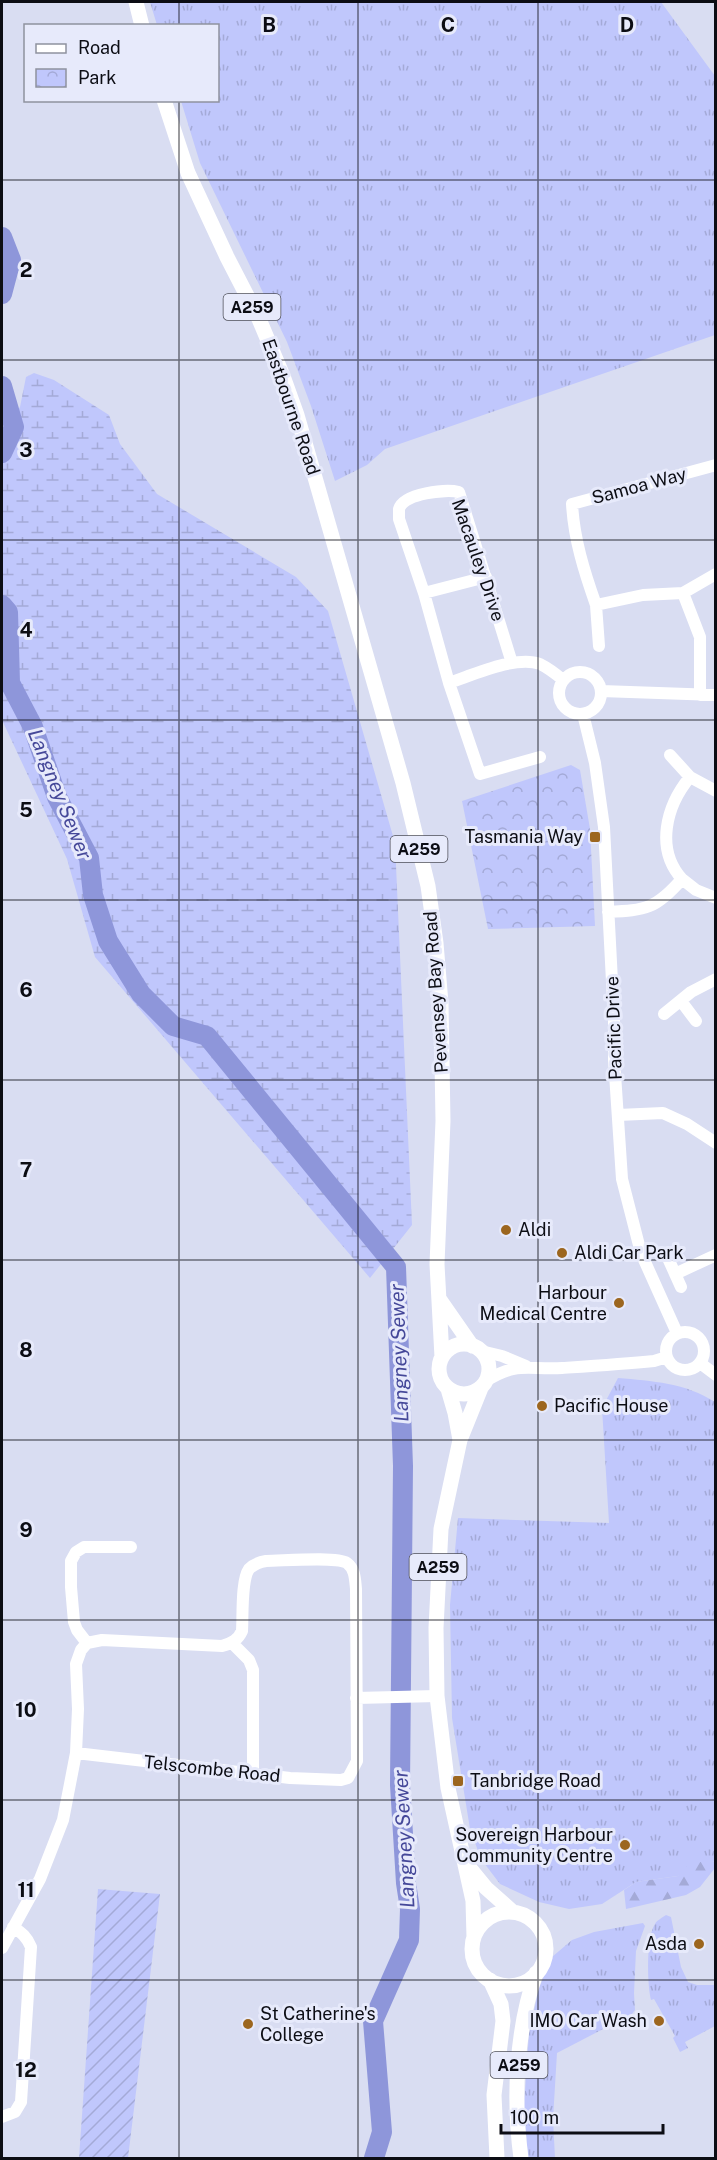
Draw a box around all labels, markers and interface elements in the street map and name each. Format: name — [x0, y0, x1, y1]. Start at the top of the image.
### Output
text: B — [262, 13, 276, 37]
text: C — [441, 13, 455, 37]
text: D — [620, 13, 634, 37]
legend — [24, 24, 219, 102]
text: Road — [78, 37, 121, 58]
text: Park — [78, 67, 116, 88]
text: 2 — [20, 258, 32, 282]
road number: A259 — [224, 294, 280, 320]
street label: Eastbourne Road — [258, 336, 325, 478]
text: 3 — [19, 438, 33, 462]
street label: Samoa Way — [589, 463, 689, 508]
street label: Macauley Drive — [448, 496, 509, 624]
text: 4 — [19, 618, 33, 642]
water label: Langney Sewer — [23, 725, 97, 863]
text: 5 — [19, 798, 33, 822]
place label: Tasmania Way — [465, 826, 583, 847]
marker: Tasmania Way — [588, 830, 602, 844]
road number: A259 — [390, 836, 448, 862]
street label: Pevensey Bay Road — [419, 910, 452, 1074]
street label: Pacific Drive — [601, 976, 626, 1080]
text: 6 — [19, 978, 33, 1002]
text: 7 — [20, 1158, 32, 1182]
place label: Aldi — [518, 1219, 551, 1240]
marker: Aldi — [499, 1223, 513, 1237]
place label: Aldi Car Park — [574, 1242, 684, 1263]
marker: Aldi Car Park — [555, 1246, 569, 1260]
place label: Harbour Medical Centre — [480, 1282, 607, 1324]
water label: Langney Sewer — [385, 1283, 413, 1423]
marker: Harbour Medical Centre — [612, 1296, 626, 1310]
text: 8 — [19, 1338, 33, 1362]
place label: Pacific House — [554, 1395, 669, 1416]
marker: Pacific House — [535, 1399, 549, 1413]
text: 9 — [19, 1518, 33, 1542]
road number: A259 — [410, 1554, 466, 1580]
text: 10 — [15, 1698, 37, 1722]
street label: Telscombe Road — [143, 1751, 281, 1786]
water label: Langney Sewer — [388, 1769, 420, 1909]
place label: Tanbridge Road — [470, 1770, 601, 1791]
marker: Tanbridge Road — [451, 1774, 465, 1788]
place label: Sovereign Harbour Community Centre — [455, 1824, 613, 1866]
marker: Sovereign Harbour Community Centre — [618, 1838, 632, 1852]
text: 11 — [17, 1878, 35, 1902]
place label: Asda — [645, 1933, 687, 1954]
marker: Asda — [692, 1937, 706, 1951]
place label: St Catherine's College — [260, 2003, 376, 2045]
place label: IMO Car Wash — [529, 2010, 647, 2031]
marker: IMO Car Wash — [652, 2014, 666, 2028]
marker: St Catherine's College — [241, 2017, 255, 2031]
road number: A259 — [490, 2052, 548, 2078]
text: 12 — [15, 2058, 37, 2082]
scale bar — [501, 2097, 663, 2135]
text: 100 m — [510, 2107, 559, 2128]

